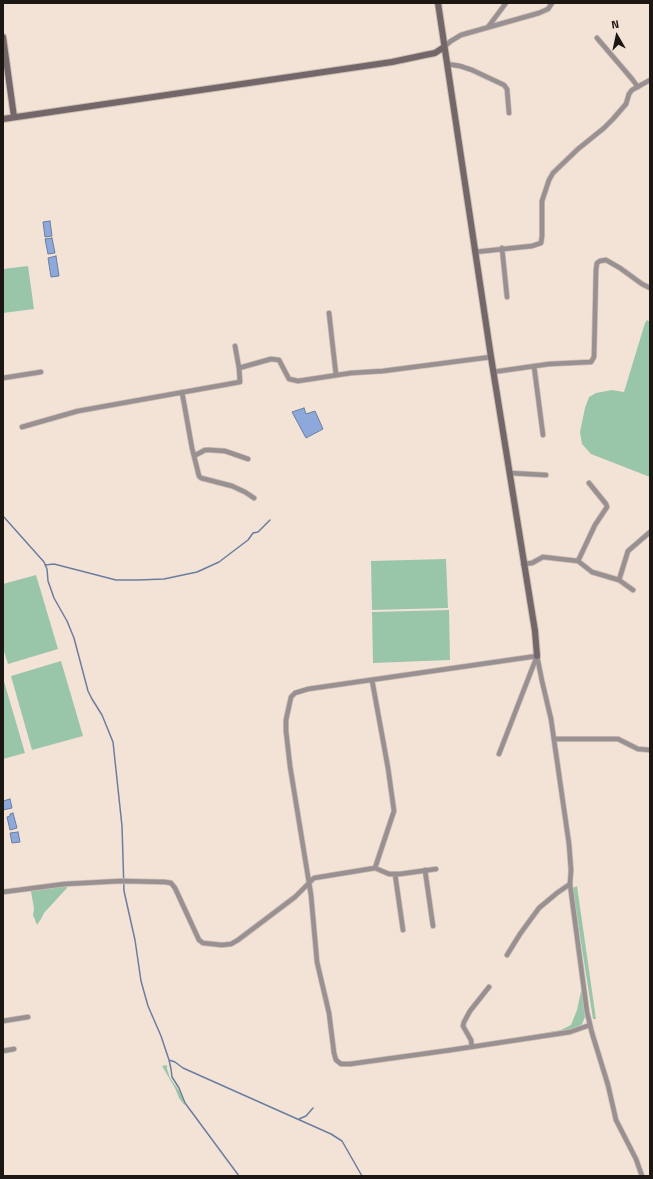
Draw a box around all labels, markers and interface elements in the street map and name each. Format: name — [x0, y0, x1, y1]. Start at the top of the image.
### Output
north arrow — [597, 16, 637, 56]
text: N — [610, 16, 620, 33]

